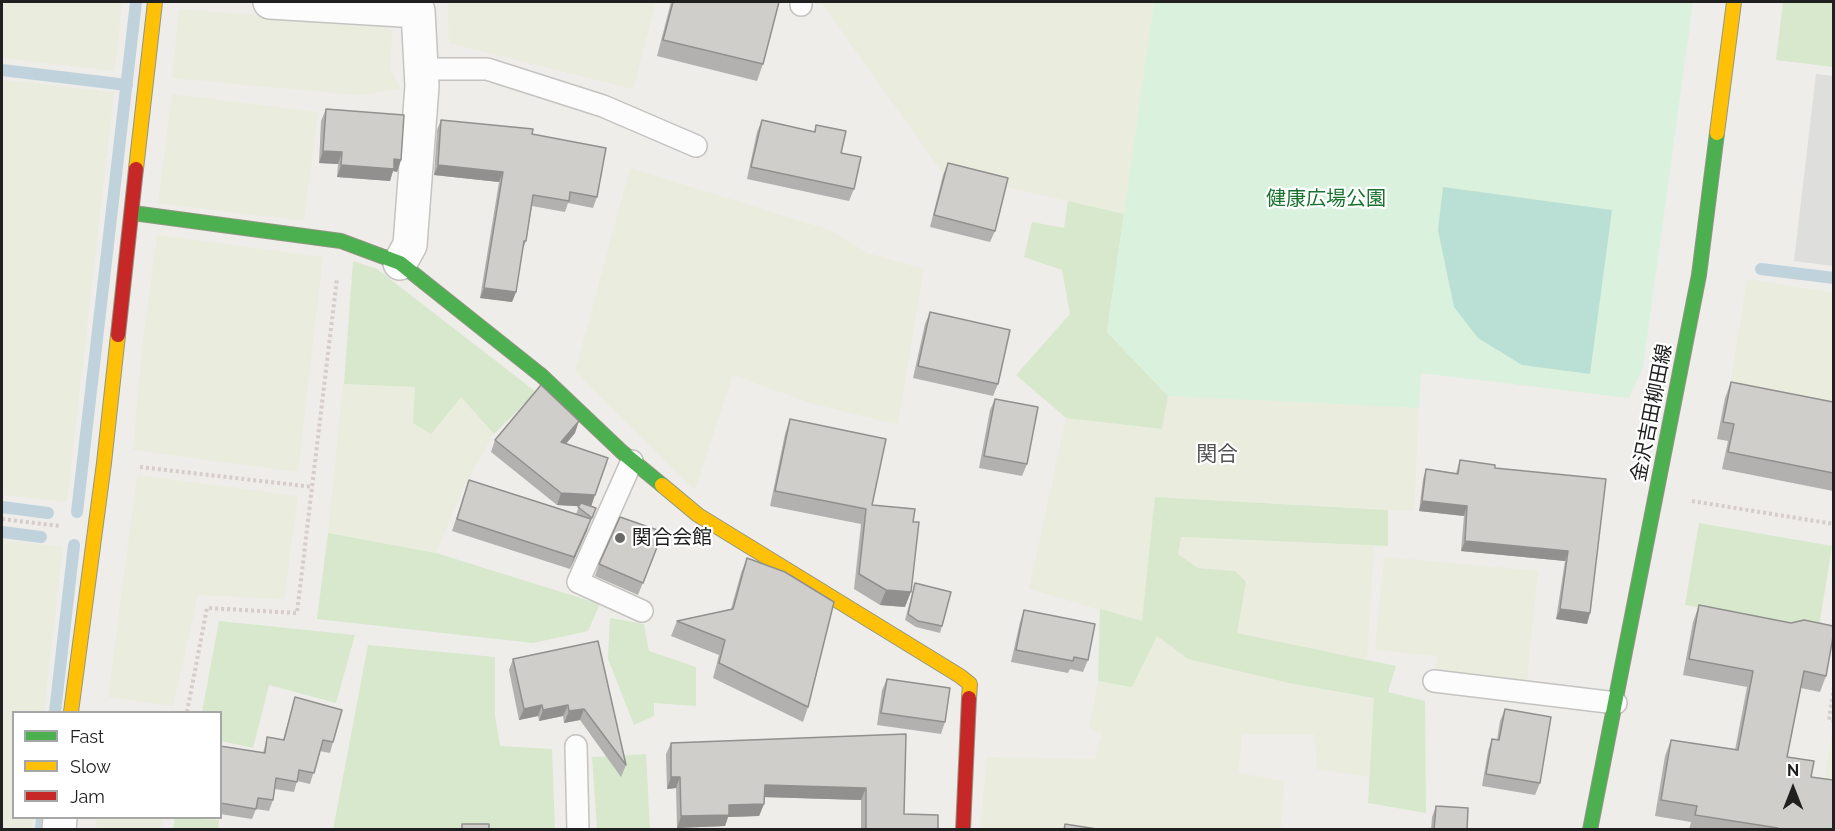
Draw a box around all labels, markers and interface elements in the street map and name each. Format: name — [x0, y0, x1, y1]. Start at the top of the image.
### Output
park label: 健康広場公園 — [1266, 187, 1386, 211]
street label: 金沢吉田柳田線 — [1627, 342, 1677, 484]
district label: 関合 — [1196, 442, 1238, 468]
place label: 関合会館 — [632, 526, 712, 550]
marker: 関合会館 — [613, 531, 627, 545]
legend — [12, 711, 222, 819]
text: Fast — [70, 726, 104, 747]
text: Slow — [70, 756, 111, 777]
north arrow — [1763, 759, 1823, 819]
text: N — [1787, 761, 1799, 780]
text: Jam — [70, 786, 105, 807]

